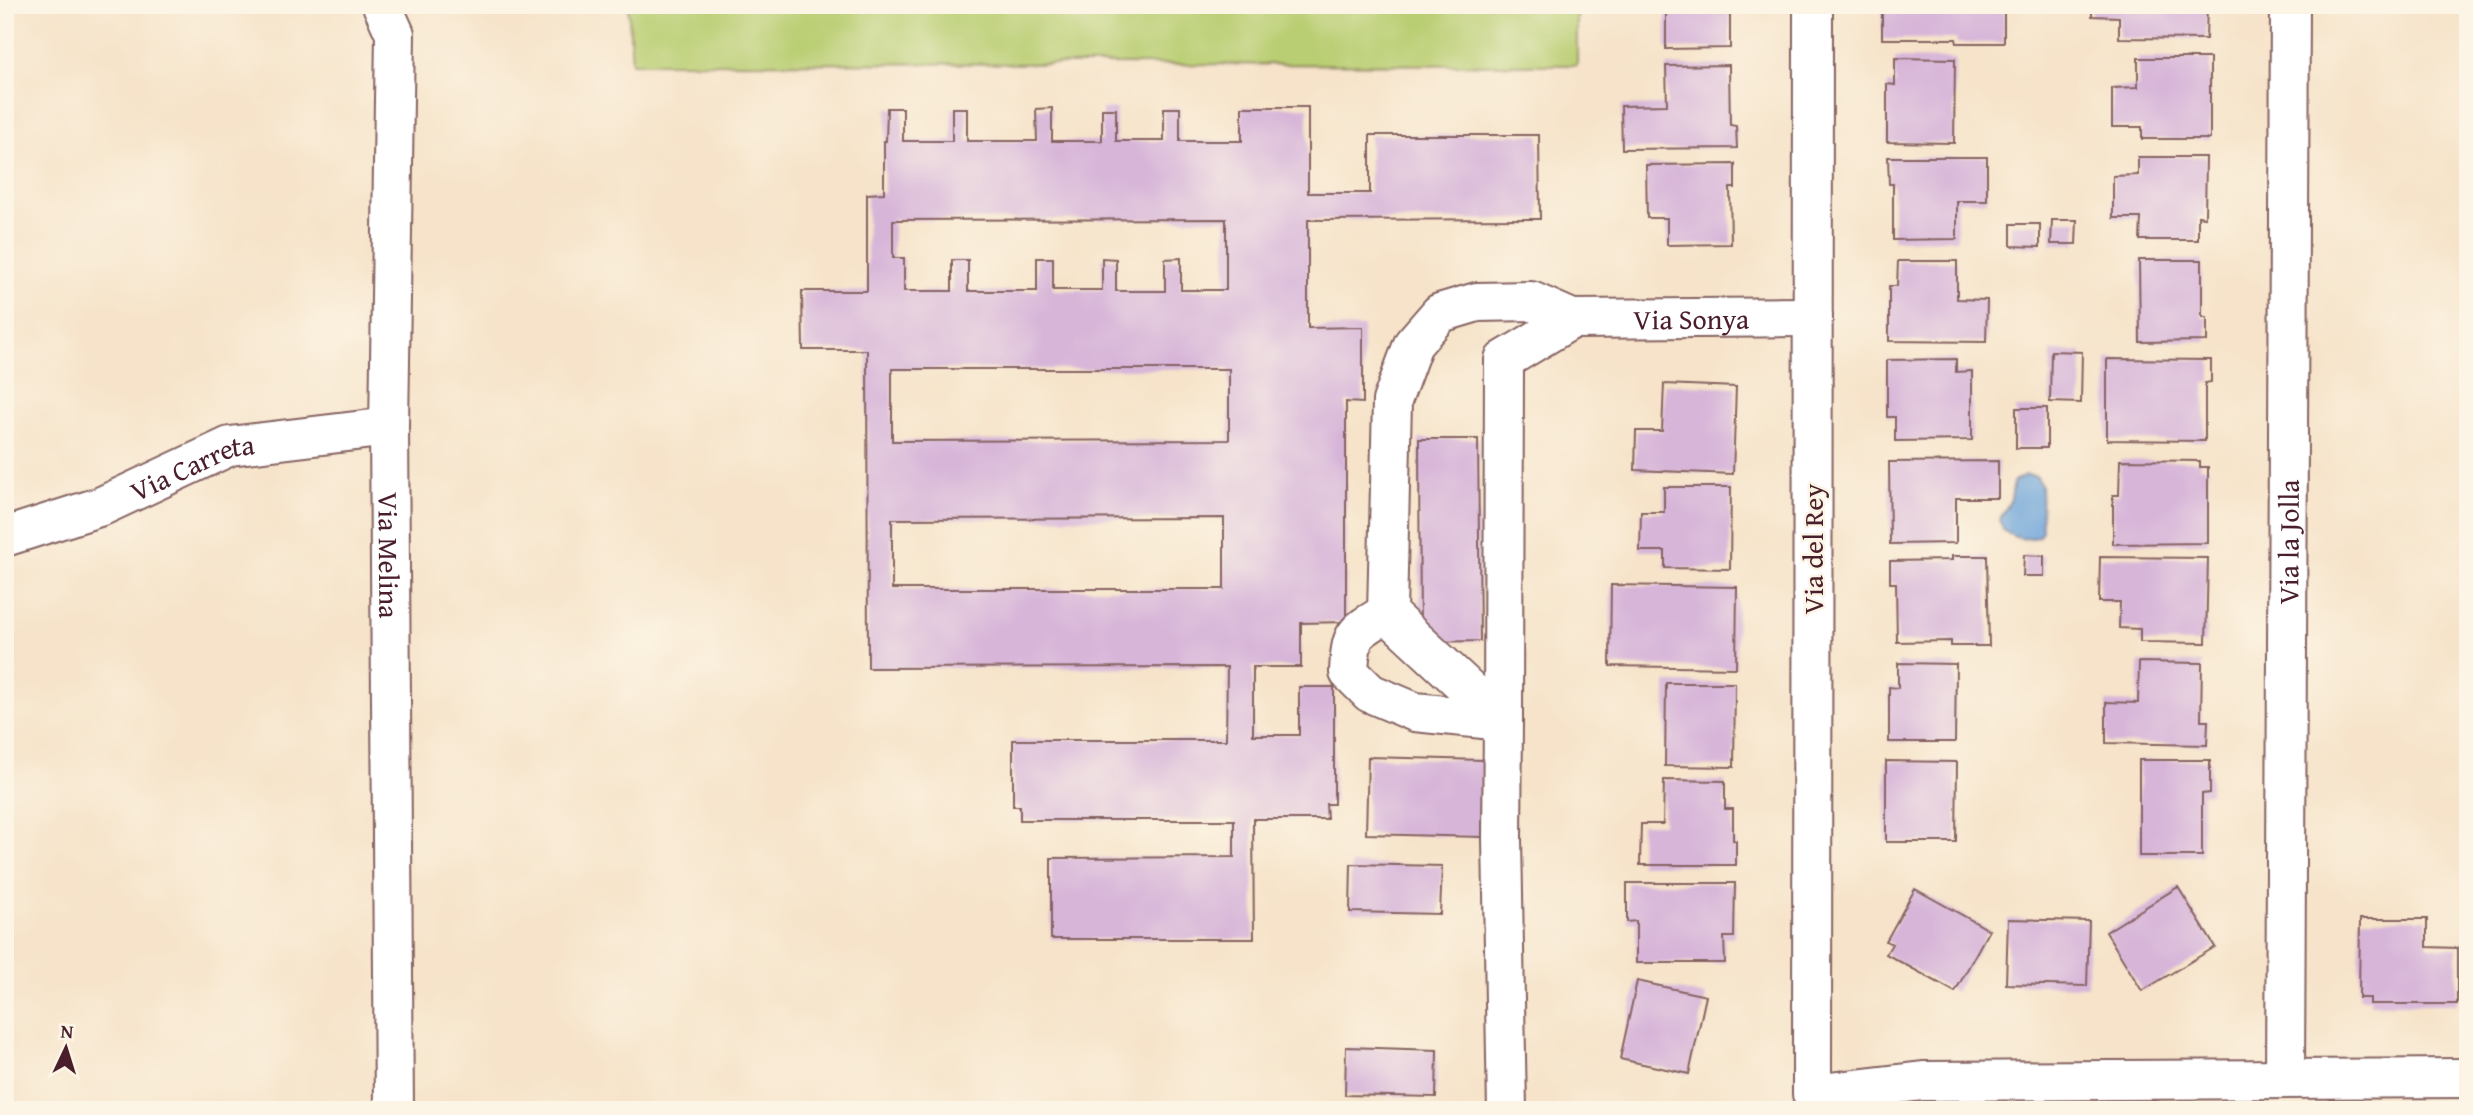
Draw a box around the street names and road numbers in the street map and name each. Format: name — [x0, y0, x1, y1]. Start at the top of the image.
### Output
street label: Via Sonya — [1633, 297, 1750, 339]
street label: Via Carreta — [123, 423, 257, 511]
street label: Via la Jolla — [2267, 479, 2308, 605]
street label: Via del Rey — [1792, 483, 1833, 614]
street label: Via Melina — [369, 492, 411, 619]

